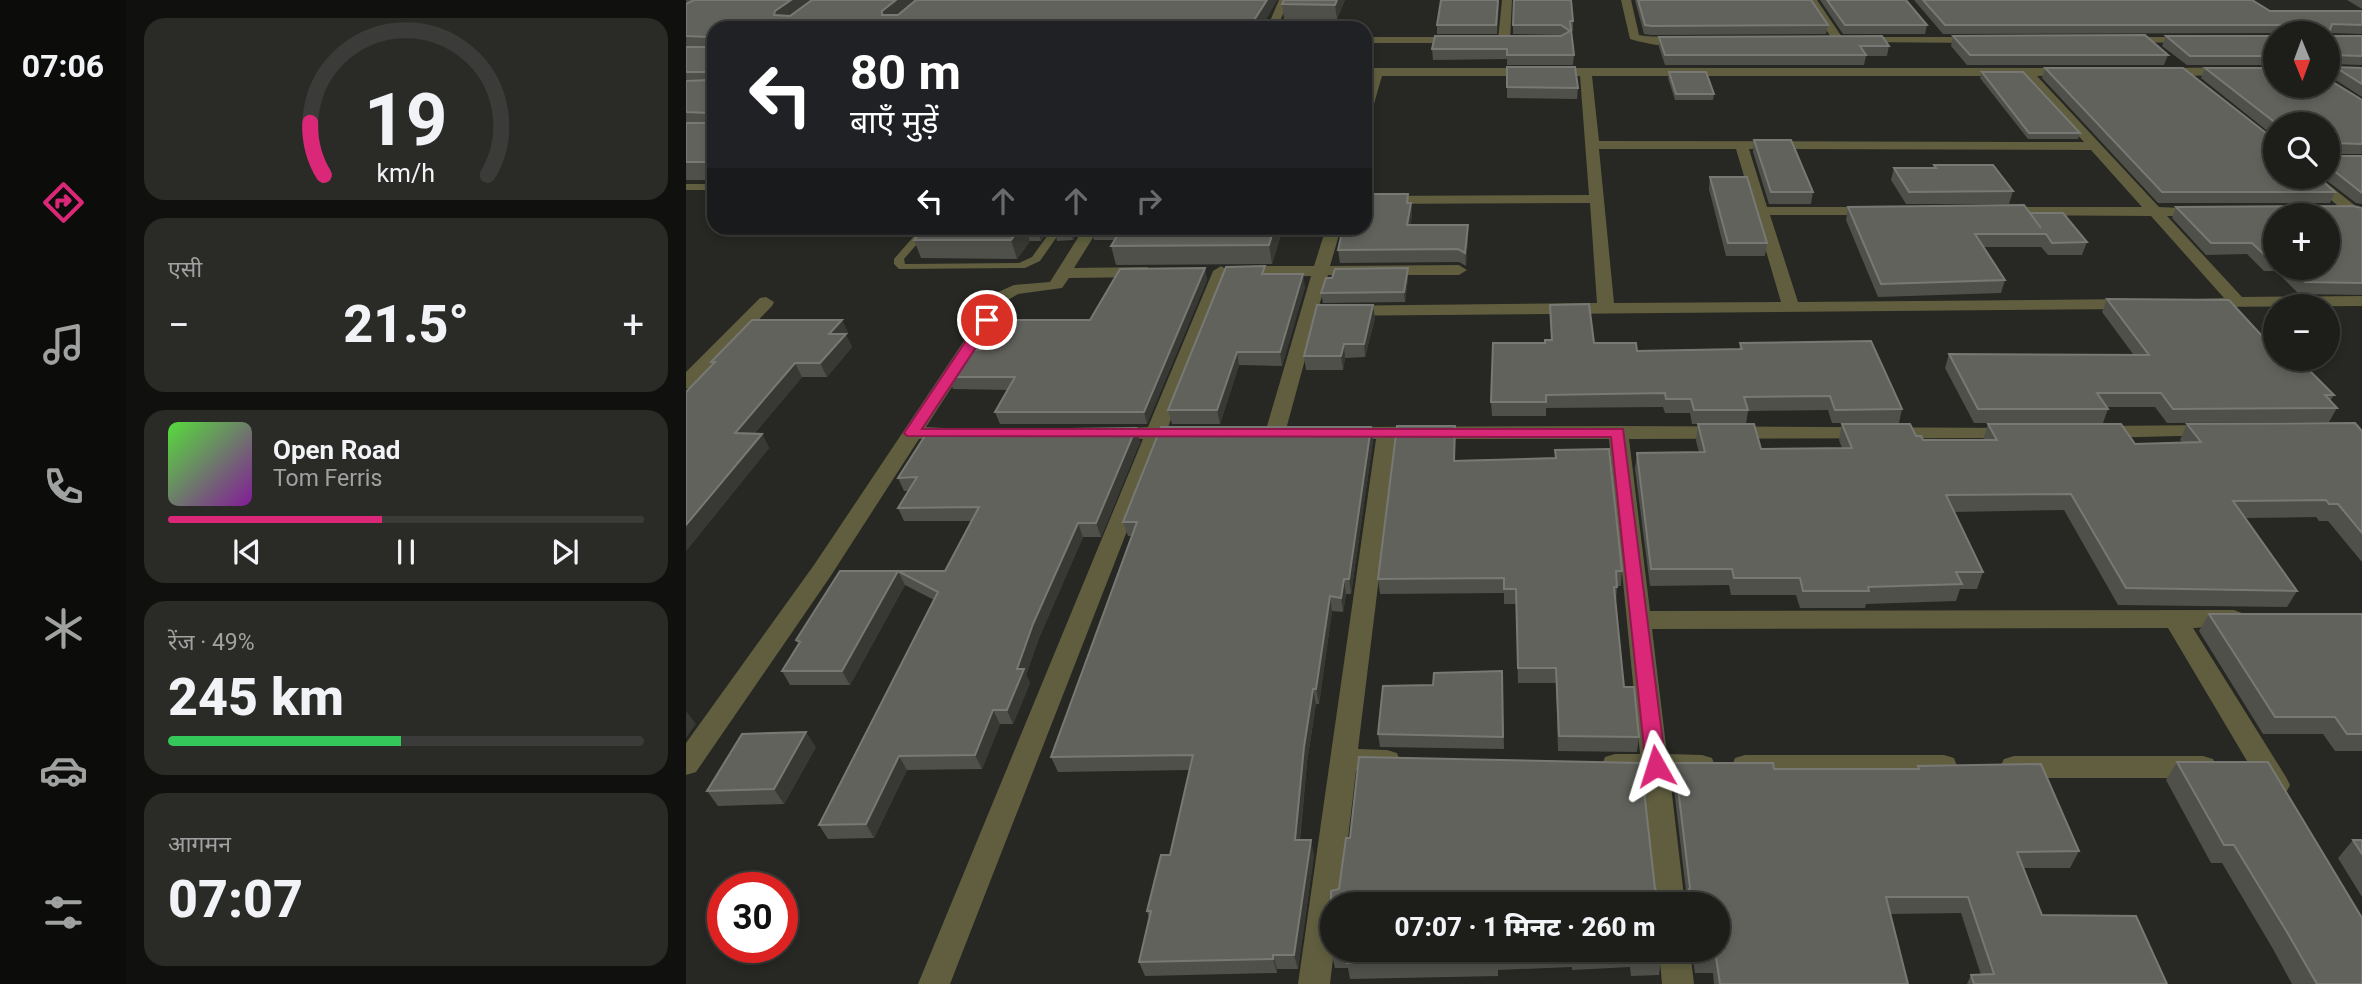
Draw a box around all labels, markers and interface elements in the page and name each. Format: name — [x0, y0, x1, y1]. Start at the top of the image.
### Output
north arrow — [2263, 21, 2340, 98]
map controls — [2263, 21, 2340, 371]
text: 80 m — [850, 44, 961, 101]
text: 07:06 — [22, 47, 104, 85]
icon: left — [735, 49, 826, 140]
text: 19 — [364, 77, 448, 163]
text: बाएँ मुड़ें — [850, 103, 938, 141]
button: search — [2263, 112, 2340, 189]
text: km/h — [377, 159, 435, 188]
icon: directions — [39, 178, 88, 227]
icon: left — [911, 182, 949, 220]
icon: ahead — [984, 182, 1022, 220]
icon: ahead — [1057, 182, 1095, 220]
icon: right — [1130, 182, 1168, 220]
button: + — [2263, 203, 2340, 280]
text: एसी — [168, 256, 202, 283]
pin — [957, 290, 1017, 350]
text: 21.5° — [343, 294, 469, 355]
button: − — [2263, 294, 2340, 371]
icon: arrive — [968, 301, 1006, 339]
text: − — [168, 303, 190, 347]
text: + — [622, 303, 644, 347]
icon: music — [39, 320, 88, 369]
text: Open Road — [273, 435, 401, 465]
icon: phone — [39, 462, 88, 511]
text: Tom Ferris — [273, 465, 382, 492]
icon: previous — [228, 533, 266, 571]
icon: pause — [387, 533, 425, 571]
icon: next — [546, 533, 584, 571]
icon: climate — [39, 604, 88, 653]
text: रेंज · 49% — [168, 629, 255, 656]
text: 245 km — [168, 667, 344, 728]
position arrow — [1619, 729, 1693, 803]
icon: car — [39, 746, 88, 795]
text: आगमन — [168, 831, 231, 858]
text: 07:07 — [168, 869, 303, 930]
speed limit sign: 30 — [707, 872, 798, 963]
icon: filters — [39, 888, 88, 937]
text: 07:07 · 1 मिनट · 260 m — [1395, 912, 1656, 942]

